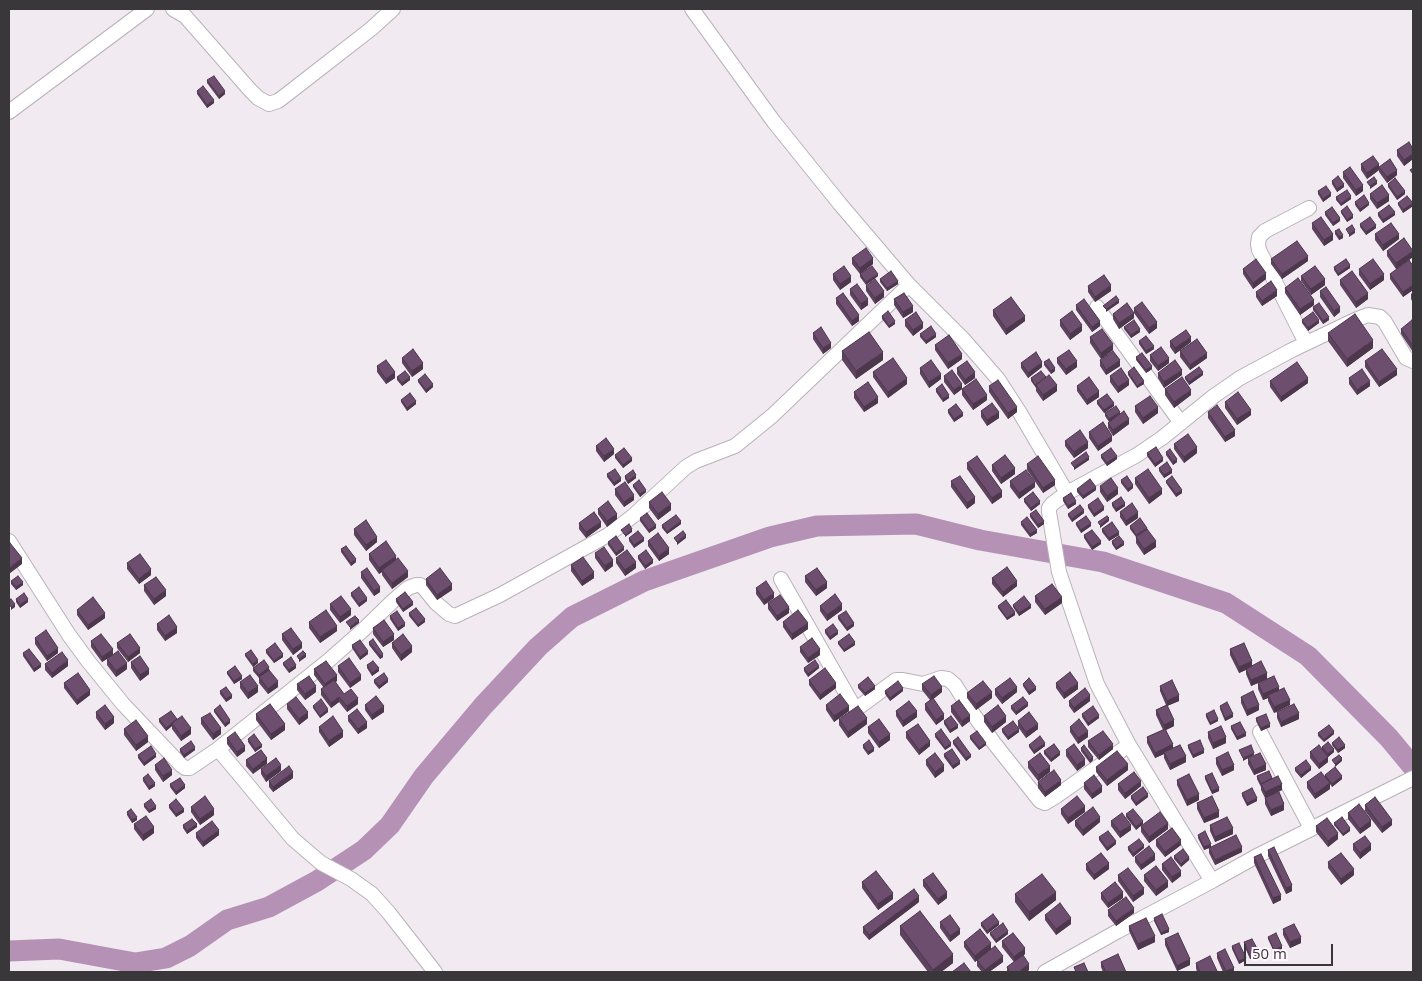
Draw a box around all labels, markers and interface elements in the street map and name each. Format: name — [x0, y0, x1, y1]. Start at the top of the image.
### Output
scale bar — [1247, 934, 1336, 966]
text: 50 m — [1252, 943, 1287, 963]

